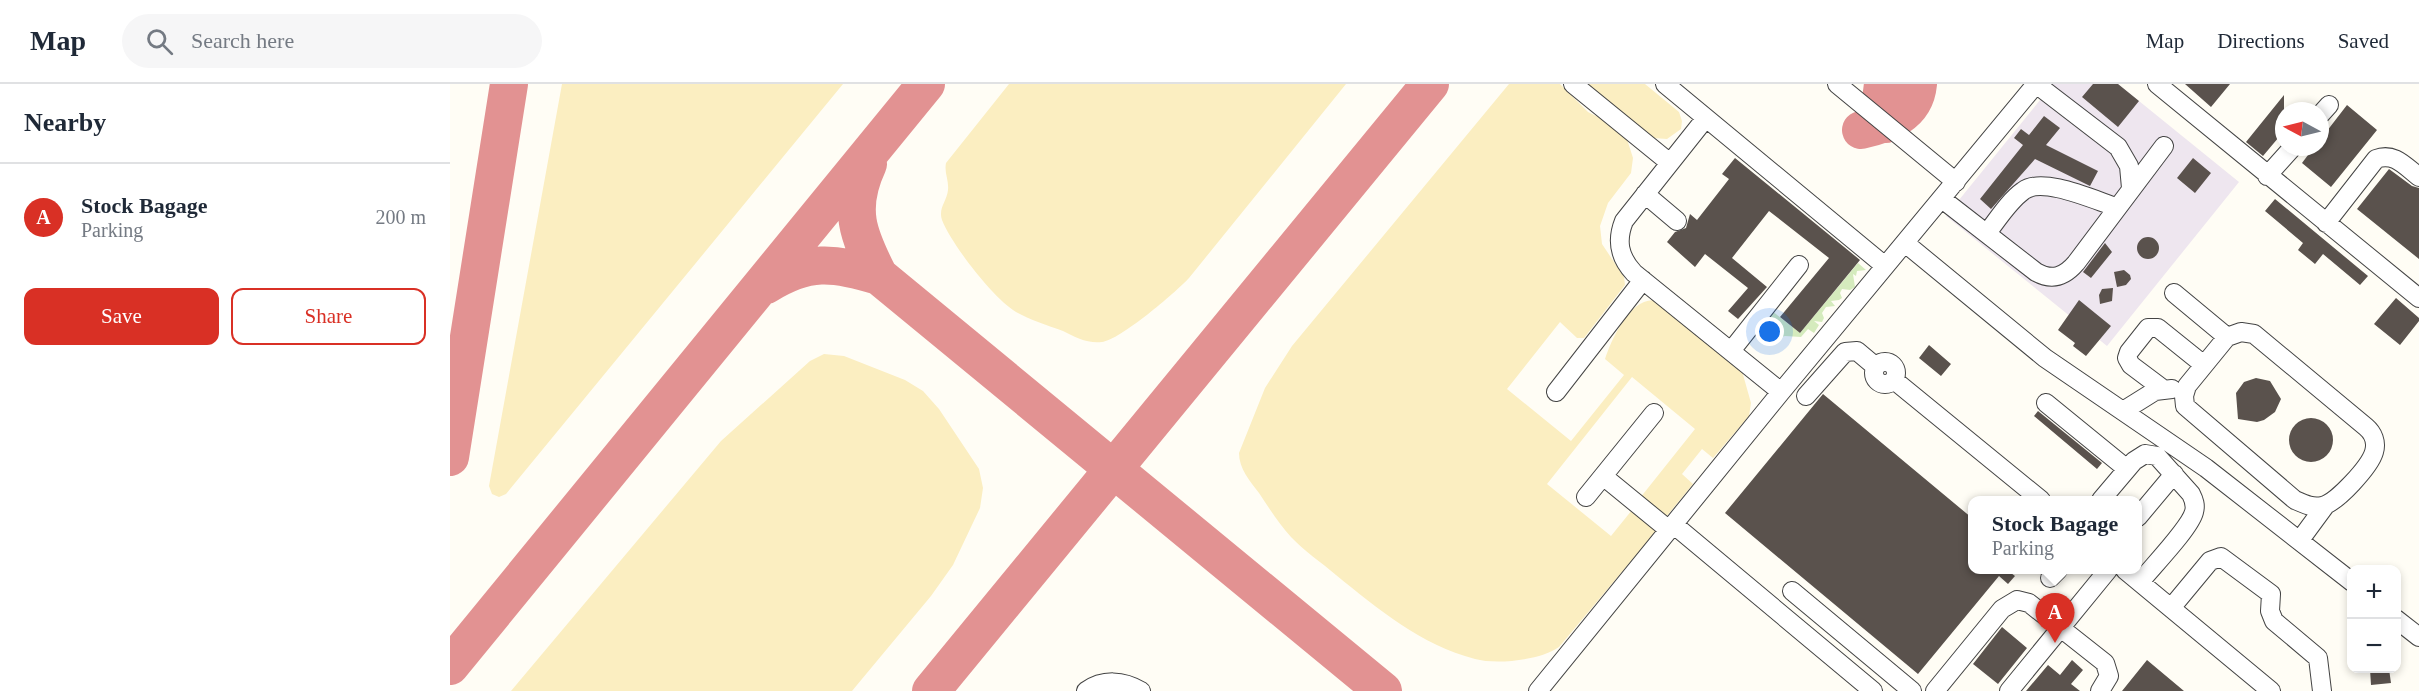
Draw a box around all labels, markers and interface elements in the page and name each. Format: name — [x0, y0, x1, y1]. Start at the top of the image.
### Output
search box — [122, 14, 542, 68]
text: Map — [30, 25, 86, 56]
icon: search — [143, 25, 176, 58]
text: Search here — [191, 28, 294, 53]
text: Map — [2146, 29, 2184, 53]
text: Directions — [2217, 29, 2305, 53]
text: Saved — [2338, 29, 2389, 53]
north arrow — [2275, 102, 2329, 156]
text: Nearby — [24, 108, 106, 137]
text: Stock Bagage — [81, 193, 208, 218]
text: A — [36, 206, 51, 228]
text: 200 m — [375, 206, 426, 228]
text: Parking — [81, 219, 143, 241]
button: Save — [24, 288, 219, 345]
button: Share — [231, 288, 426, 345]
your location — [1755, 317, 1784, 346]
popup — [1968, 496, 2142, 574]
text: Stock Bagage — [1992, 511, 2118, 536]
text: Parking — [1992, 537, 2054, 559]
map controls — [2347, 565, 2401, 673]
button: + — [2347, 565, 2401, 619]
pin: A — [2036, 594, 2074, 643]
button: − — [2347, 619, 2401, 673]

